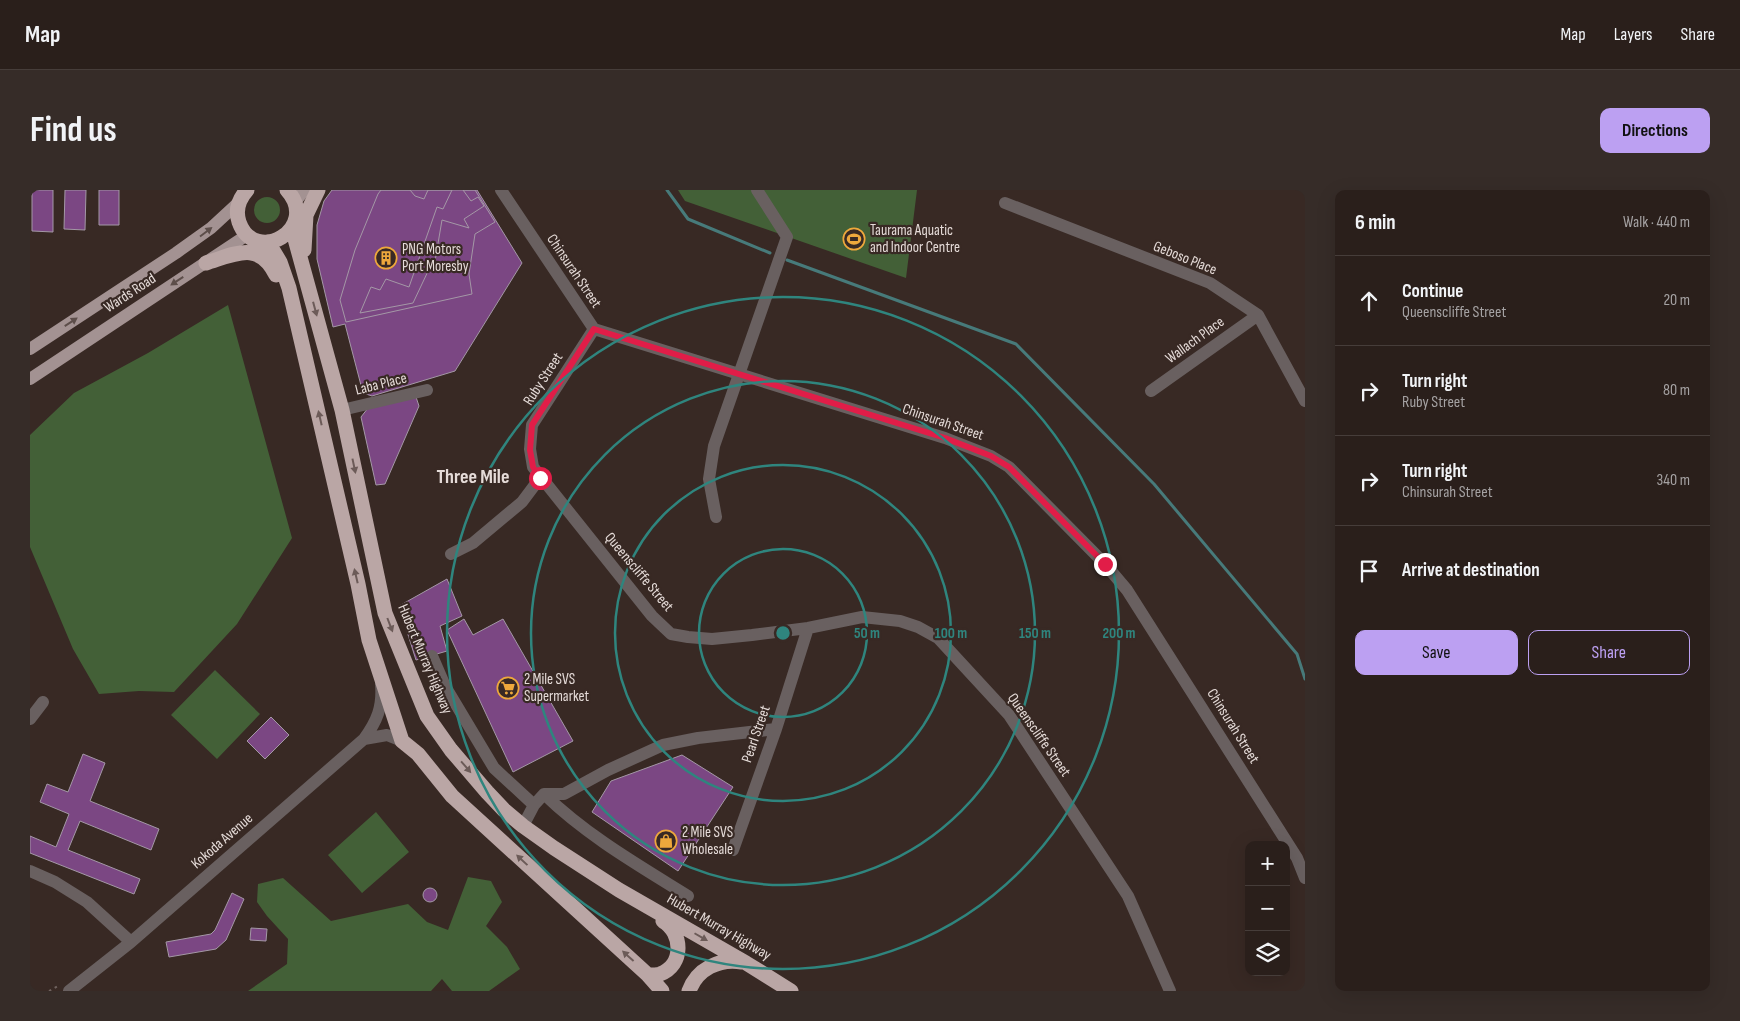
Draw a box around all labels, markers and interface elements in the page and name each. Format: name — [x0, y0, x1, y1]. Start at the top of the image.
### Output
text: Map — [25, 20, 60, 49]
text: Map — [1561, 24, 1586, 45]
text: Layers — [1614, 24, 1653, 45]
text: Share — [1681, 24, 1715, 45]
button: Directions — [1600, 108, 1710, 153]
text: Find us — [30, 109, 117, 152]
text: 6 min — [1355, 210, 1396, 235]
text: Walk · 440 m — [1623, 213, 1690, 232]
place label: Taurama Aquatic and Indoor Centre — [870, 221, 960, 257]
one-way arrow — [199, 227, 213, 237]
sports icon: Taurama Aquatic and Indoor Centre — [842, 227, 866, 251]
street label: Chinsurah Street — [542, 231, 606, 312]
street label: Geboso Place — [1150, 237, 1220, 279]
place label: PNG Motors Port Moresby — [402, 240, 469, 276]
building icon: PNG Motors Port Moresby — [374, 246, 398, 270]
street label: Wards Road — [100, 269, 160, 317]
one-way arrow — [171, 276, 184, 286]
text: Continue — [1402, 280, 1463, 303]
icon: ahead — [1355, 287, 1383, 315]
text: 20 m — [1663, 291, 1690, 310]
one-way arrow — [311, 301, 319, 316]
text: Queenscliffe Street — [1402, 303, 1506, 322]
street label: Wallach Place — [1162, 312, 1228, 368]
one-way arrow — [64, 317, 78, 327]
street label: Ruby Street — [519, 349, 567, 409]
street label: Laba Place — [353, 368, 409, 400]
text: Turn right — [1402, 370, 1467, 393]
icon: right — [1355, 377, 1383, 405]
text: 80 m — [1663, 381, 1690, 400]
text: Ruby Street — [1402, 393, 1465, 412]
street label: Chinsurah Street — [900, 399, 987, 445]
one-way arrow — [316, 410, 324, 425]
one-way arrow — [350, 459, 358, 474]
text: Turn right — [1402, 460, 1467, 483]
district label: Three Mile — [437, 465, 509, 489]
route start — [529, 467, 552, 490]
icon: right — [1355, 467, 1383, 495]
text: 340 m — [1657, 471, 1690, 490]
text: Chinsurah Street — [1402, 483, 1493, 502]
street label: Queenscliffe Street — [600, 528, 678, 616]
route end — [1094, 553, 1117, 576]
icon: arrive — [1355, 557, 1383, 585]
text: Arrive at destination — [1402, 559, 1540, 582]
one-way arrow — [352, 569, 360, 584]
street label: Hubert Murray Highway — [393, 601, 457, 717]
one-way arrow — [386, 618, 394, 632]
centre of rings — [774, 624, 792, 642]
text: 50 m — [854, 624, 880, 643]
text: 100 m — [935, 624, 967, 643]
text: 150 m — [1019, 624, 1051, 643]
text: 200 m — [1102, 624, 1136, 643]
button: Save — [1355, 630, 1518, 675]
button: Share — [1528, 630, 1690, 675]
place label: 2 Mile SVS Supermarket — [524, 670, 589, 706]
supermarket icon: 2 Mile SVS Supermarket — [496, 676, 520, 700]
street label: Chinsurah Street — [1202, 685, 1264, 767]
street label: Queenscliffe Street — [1003, 690, 1075, 781]
street label: Pearl Street — [737, 702, 775, 765]
one-way arrow — [460, 760, 471, 773]
street label: Kokoda Avenue — [187, 809, 257, 873]
place label: 2 Mile SVS Wholesale — [682, 823, 733, 859]
shop icon: 2 Mile SVS Wholesale — [654, 829, 678, 853]
map controls — [1245, 841, 1290, 976]
button: + — [1245, 841, 1290, 886]
one-way arrow — [517, 854, 529, 866]
button: − — [1245, 886, 1290, 931]
street label: Hubert Murray Highway — [663, 889, 775, 965]
button: layers — [1245, 931, 1290, 976]
one-way arrow — [695, 933, 708, 942]
one-way arrow — [621, 951, 634, 962]

